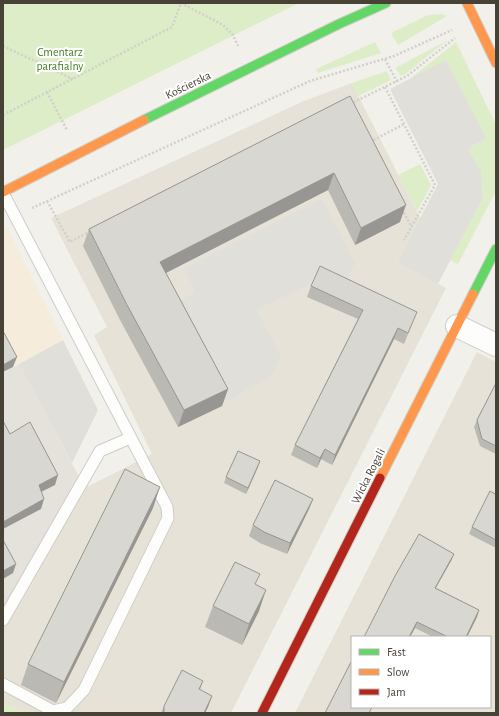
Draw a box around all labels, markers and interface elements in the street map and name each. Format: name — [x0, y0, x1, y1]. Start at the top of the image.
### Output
park label: Cmentarz parafialny — [37, 46, 83, 73]
street label: Kościerska — [163, 69, 213, 101]
street label: Wicka Rogali — [349, 446, 387, 506]
legend — [351, 636, 491, 708]
text: Fast — [387, 646, 406, 658]
text: Slow — [387, 666, 409, 678]
text: Jam — [387, 686, 406, 698]

